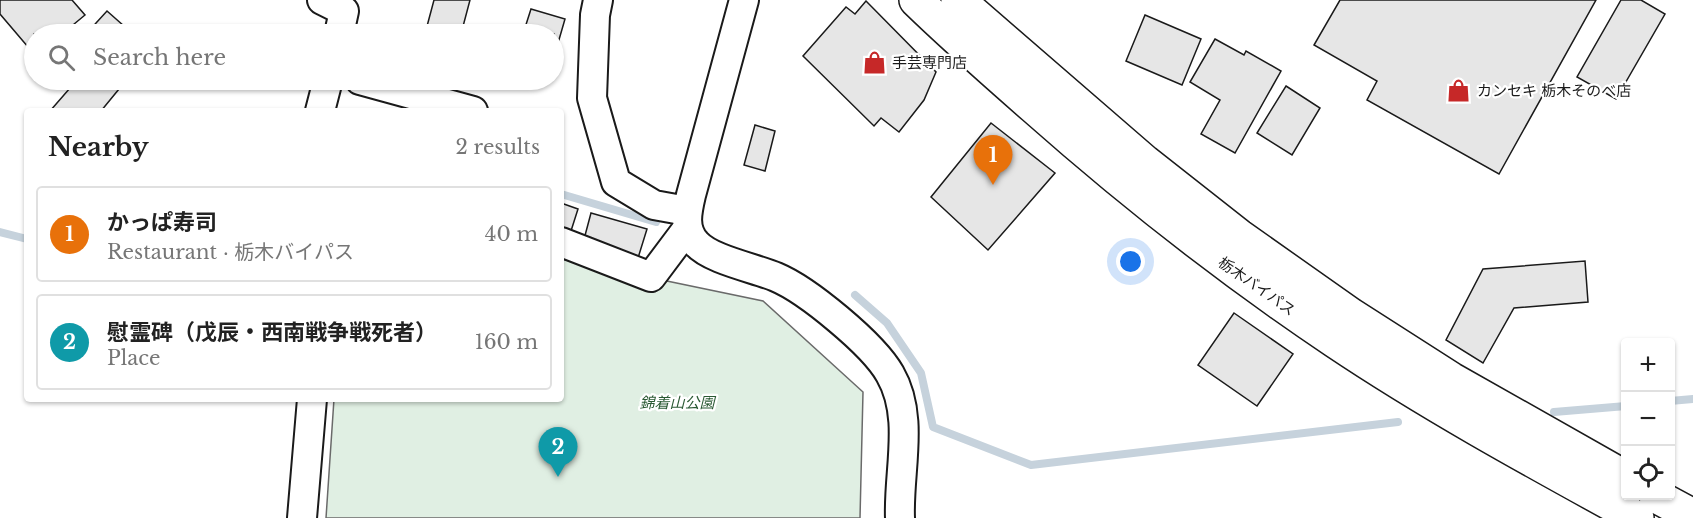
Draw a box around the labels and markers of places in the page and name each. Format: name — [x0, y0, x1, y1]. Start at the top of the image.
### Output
shop icon: 手芸専門店 — [861, 49, 887, 75]
place label: 手芸専門店 — [892, 53, 967, 72]
shop icon: カンセキ 栃木そのべ店 — [1446, 77, 1472, 103]
place label: カンセキ 栃木そのべ店 — [1477, 81, 1631, 100]
pin: 1 — [974, 136, 1012, 185]
pin: 2 — [538, 428, 578, 477]

